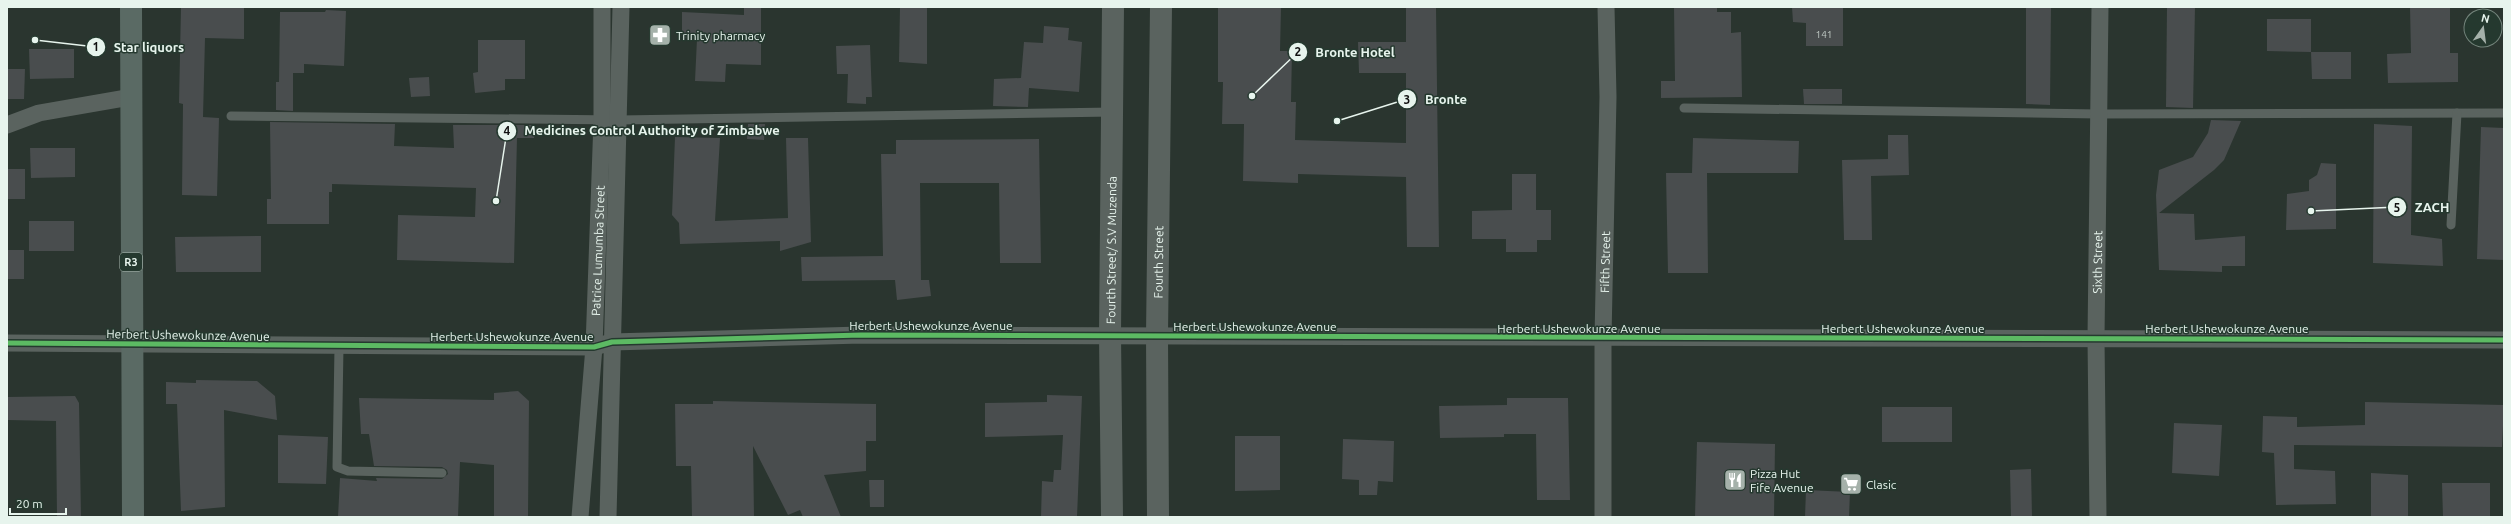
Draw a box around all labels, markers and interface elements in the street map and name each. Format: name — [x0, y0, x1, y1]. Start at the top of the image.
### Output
north arrow — [2463, 8, 2503, 48]
text: N — [2480, 11, 2491, 25]
pharmacy icon: Trinity pharmacy — [647, 22, 673, 48]
place label: Trinity pharmacy — [676, 29, 766, 42]
house number: 141 — [1816, 29, 1832, 40]
callout: Star liquors — [86, 35, 192, 60]
text: 1 — [93, 40, 99, 53]
text: Star liquors — [114, 40, 184, 54]
callout: Bronte Hotel — [1288, 40, 1403, 65]
text: 2 — [1295, 45, 1302, 58]
text: Bronte Hotel — [1315, 45, 1395, 59]
callout: Bronte — [1397, 87, 1475, 112]
text: Bronte — [1425, 92, 1467, 106]
text: 3 — [1404, 93, 1410, 106]
callout: Medicines Control Authority of Zimbabwe — [497, 118, 788, 143]
text: Medicines Control Authority of Zimbabwe — [524, 123, 780, 137]
text: 4 — [504, 124, 511, 137]
street label: Fourth Street/ S.V Muzenda — [1104, 176, 1118, 324]
street label: Patrice Lumumba Street — [589, 185, 606, 316]
callout: ZACH — [2387, 195, 2458, 220]
text: ZACH — [2415, 200, 2449, 214]
text: 5 — [2394, 201, 2401, 214]
street label: Fourth Street — [1151, 225, 1165, 298]
street label: Sixth Street — [2090, 230, 2104, 294]
street label: Fifth Street — [1597, 231, 1612, 293]
road number: R3 — [120, 253, 142, 271]
street label: Herbert Ushewokunze Avenue — [849, 319, 1013, 332]
street label: Herbert Ushewokunze Avenue — [1173, 320, 1337, 333]
street label: Herbert Ushewokunze Avenue — [1497, 322, 1661, 335]
street label: Herbert Ushewokunze Avenue — [1821, 322, 1985, 335]
street label: Herbert Ushewokunze Avenue — [2145, 322, 2309, 335]
street label: Herbert Ushewokunze Avenue — [106, 327, 270, 343]
street label: Herbert Ushewokunze Avenue — [430, 330, 594, 343]
restaurant icon: Pizza Hut Fife Avenue — [1722, 467, 1748, 493]
place label: Pizza Hut Fife Avenue — [1750, 467, 1814, 494]
supermarket icon: Clasic — [1838, 471, 1864, 497]
place label: Clasic — [1866, 478, 1897, 491]
scale bar — [10, 490, 66, 516]
text: 20 m — [16, 497, 43, 510]

